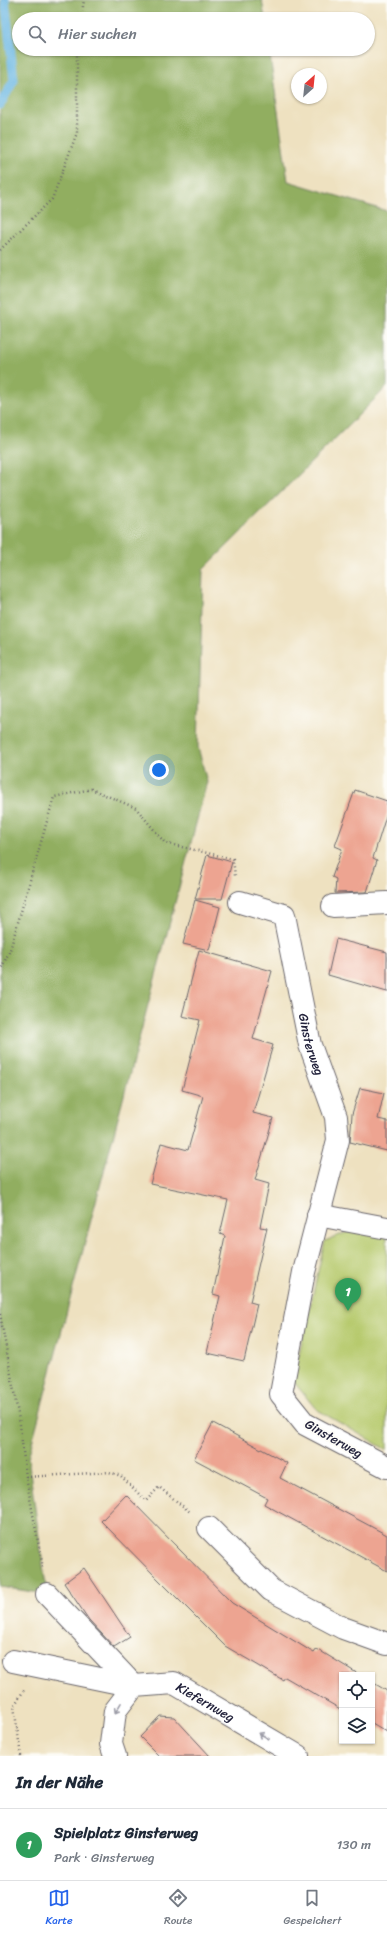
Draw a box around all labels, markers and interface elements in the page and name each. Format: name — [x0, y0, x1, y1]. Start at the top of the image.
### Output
search box — [12, 12, 375, 56]
text: Hier suchen — [58, 21, 137, 47]
icon: search — [26, 23, 48, 45]
north arrow — [291, 68, 327, 104]
your location — [149, 760, 169, 780]
street label: Ginsterweg — [292, 1011, 331, 1079]
pin: 1 — [335, 1278, 361, 1311]
street label: Ginsterweg — [300, 1413, 367, 1465]
map controls — [339, 1672, 375, 1744]
button: locate — [339, 1672, 375, 1708]
street label: Kiefernweg — [171, 1676, 239, 1729]
one-way arrow — [114, 1702, 122, 1714]
button: layers — [339, 1708, 375, 1744]
one-way arrow — [258, 1732, 270, 1740]
text: In der Nähe — [16, 1767, 103, 1797]
text: Spielplatz Ginsterweg — [54, 1820, 198, 1846]
text: 1 — [26, 1833, 32, 1856]
text: 130 m — [337, 1833, 371, 1856]
text: Park · Ginsterweg — [54, 1846, 155, 1869]
tab: Karte — [46, 1887, 73, 1930]
tab: Route — [164, 1887, 192, 1930]
tab: Gespeichert — [283, 1887, 341, 1930]

